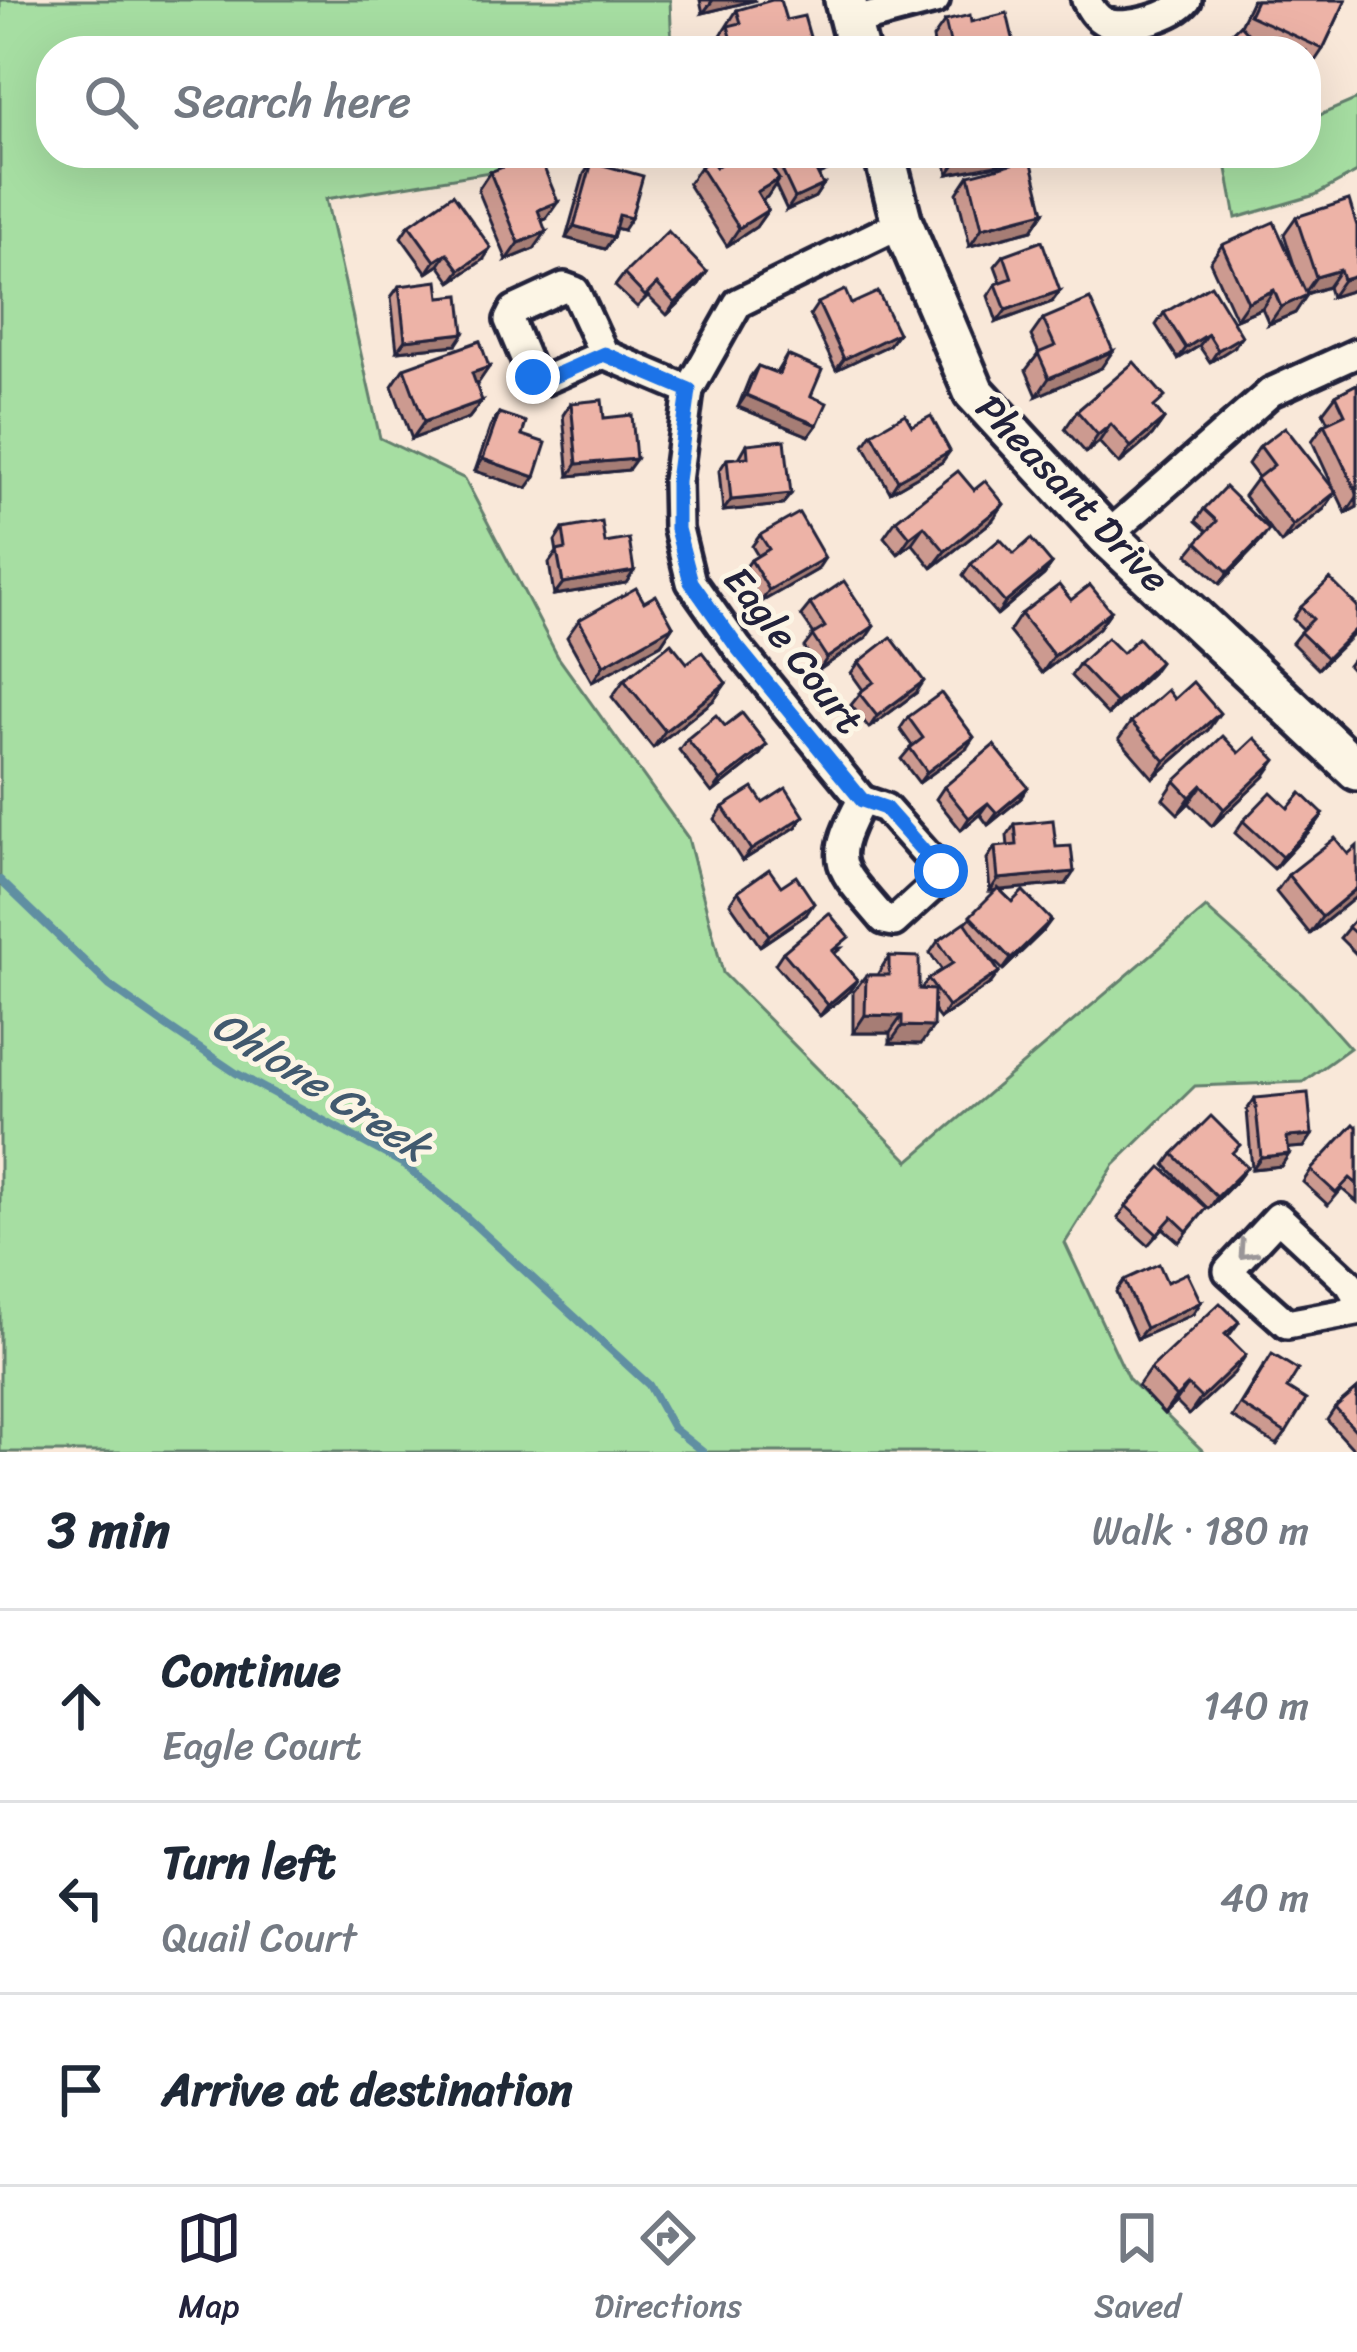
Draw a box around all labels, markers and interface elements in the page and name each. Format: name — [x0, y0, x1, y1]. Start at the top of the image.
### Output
search box — [36, 36, 1321, 168]
text: Search here — [174, 62, 411, 142]
icon: search — [78, 69, 144, 135]
route end — [506, 350, 560, 404]
street label: Pheasant Drive — [959, 376, 1187, 610]
street label: Eagle Court — [705, 550, 883, 750]
route start — [914, 844, 968, 898]
water label: Ohlone Creek — [197, 990, 449, 1185]
one-way arrow — [1239, 1237, 1261, 1258]
text: 3 min — [48, 1485, 170, 1575]
text: Walk · 180 m — [1092, 1496, 1309, 1565]
text: Continue — [162, 1631, 341, 1711]
text: 140 m — [1203, 1671, 1309, 1740]
icon: ahead — [48, 1673, 114, 1739]
text: Eagle Court — [162, 1711, 362, 1780]
text: Turn left — [162, 1823, 335, 1903]
text: 40 m — [1220, 1863, 1309, 1932]
icon: left — [48, 1865, 114, 1931]
text: Quail Court — [162, 1903, 357, 1972]
text: Arrive at destination — [162, 2050, 572, 2130]
icon: arrive — [48, 2057, 114, 2123]
tab: Map — [176, 2205, 242, 2335]
tab: Directions — [594, 2205, 742, 2335]
tab: Saved — [1094, 2205, 1181, 2335]

